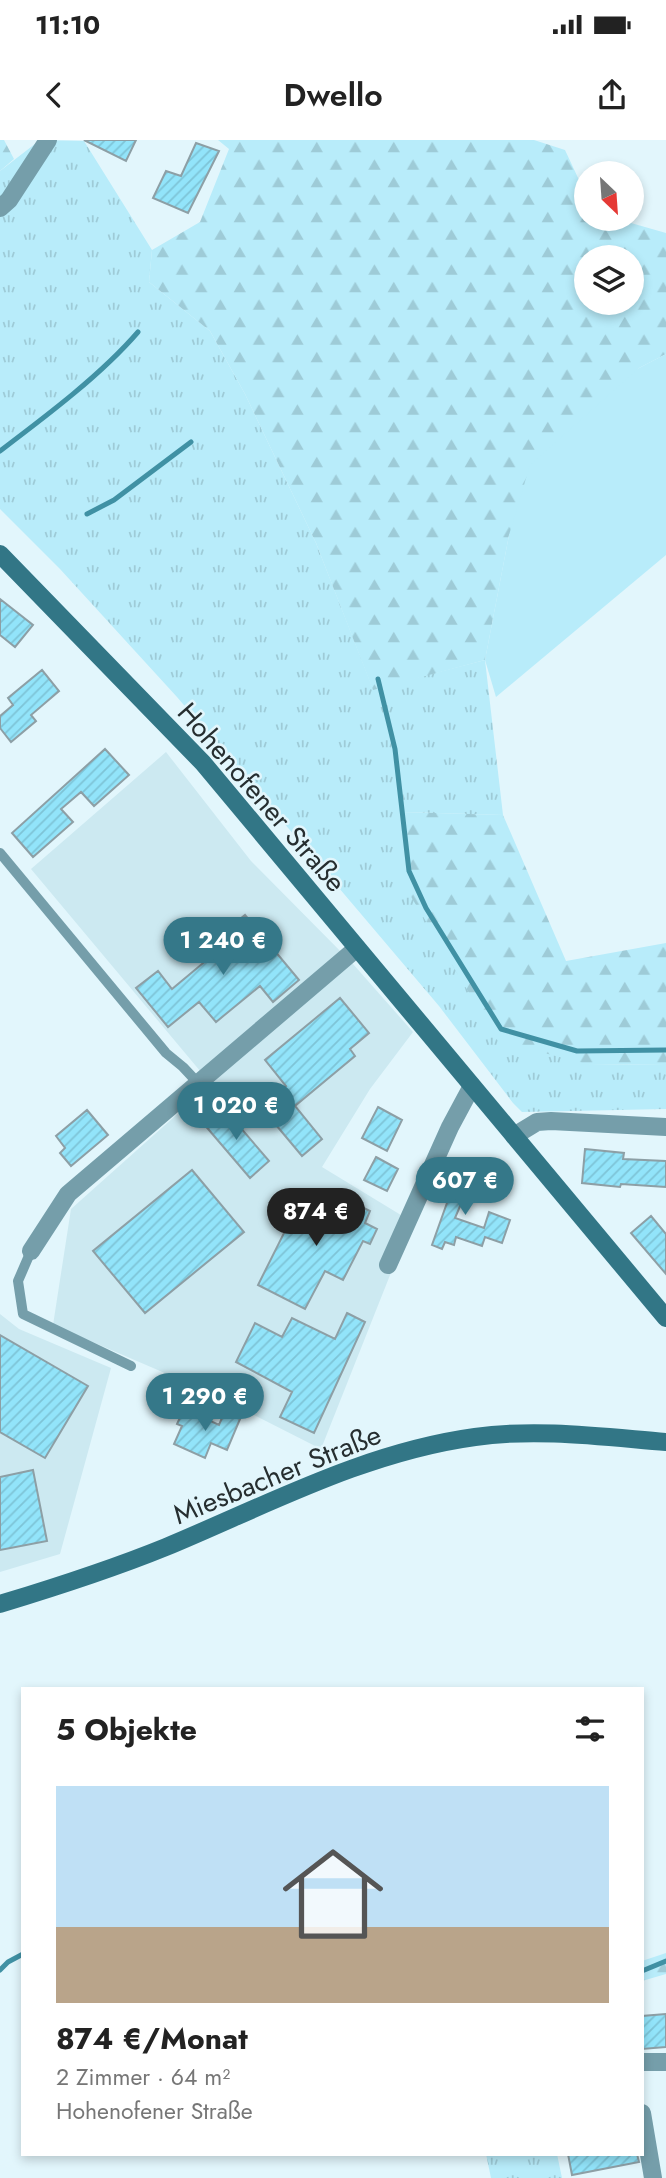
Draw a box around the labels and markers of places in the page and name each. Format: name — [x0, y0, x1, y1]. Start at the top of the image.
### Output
pin: 1 240 € — [158, 918, 288, 977]
pin: 1 020 € — [171, 1082, 301, 1142]
pin: 607 € — [416, 1158, 514, 1217]
pin: 874 € — [267, 1188, 365, 1248]
pin: 1 290 € — [140, 1374, 270, 1433]

